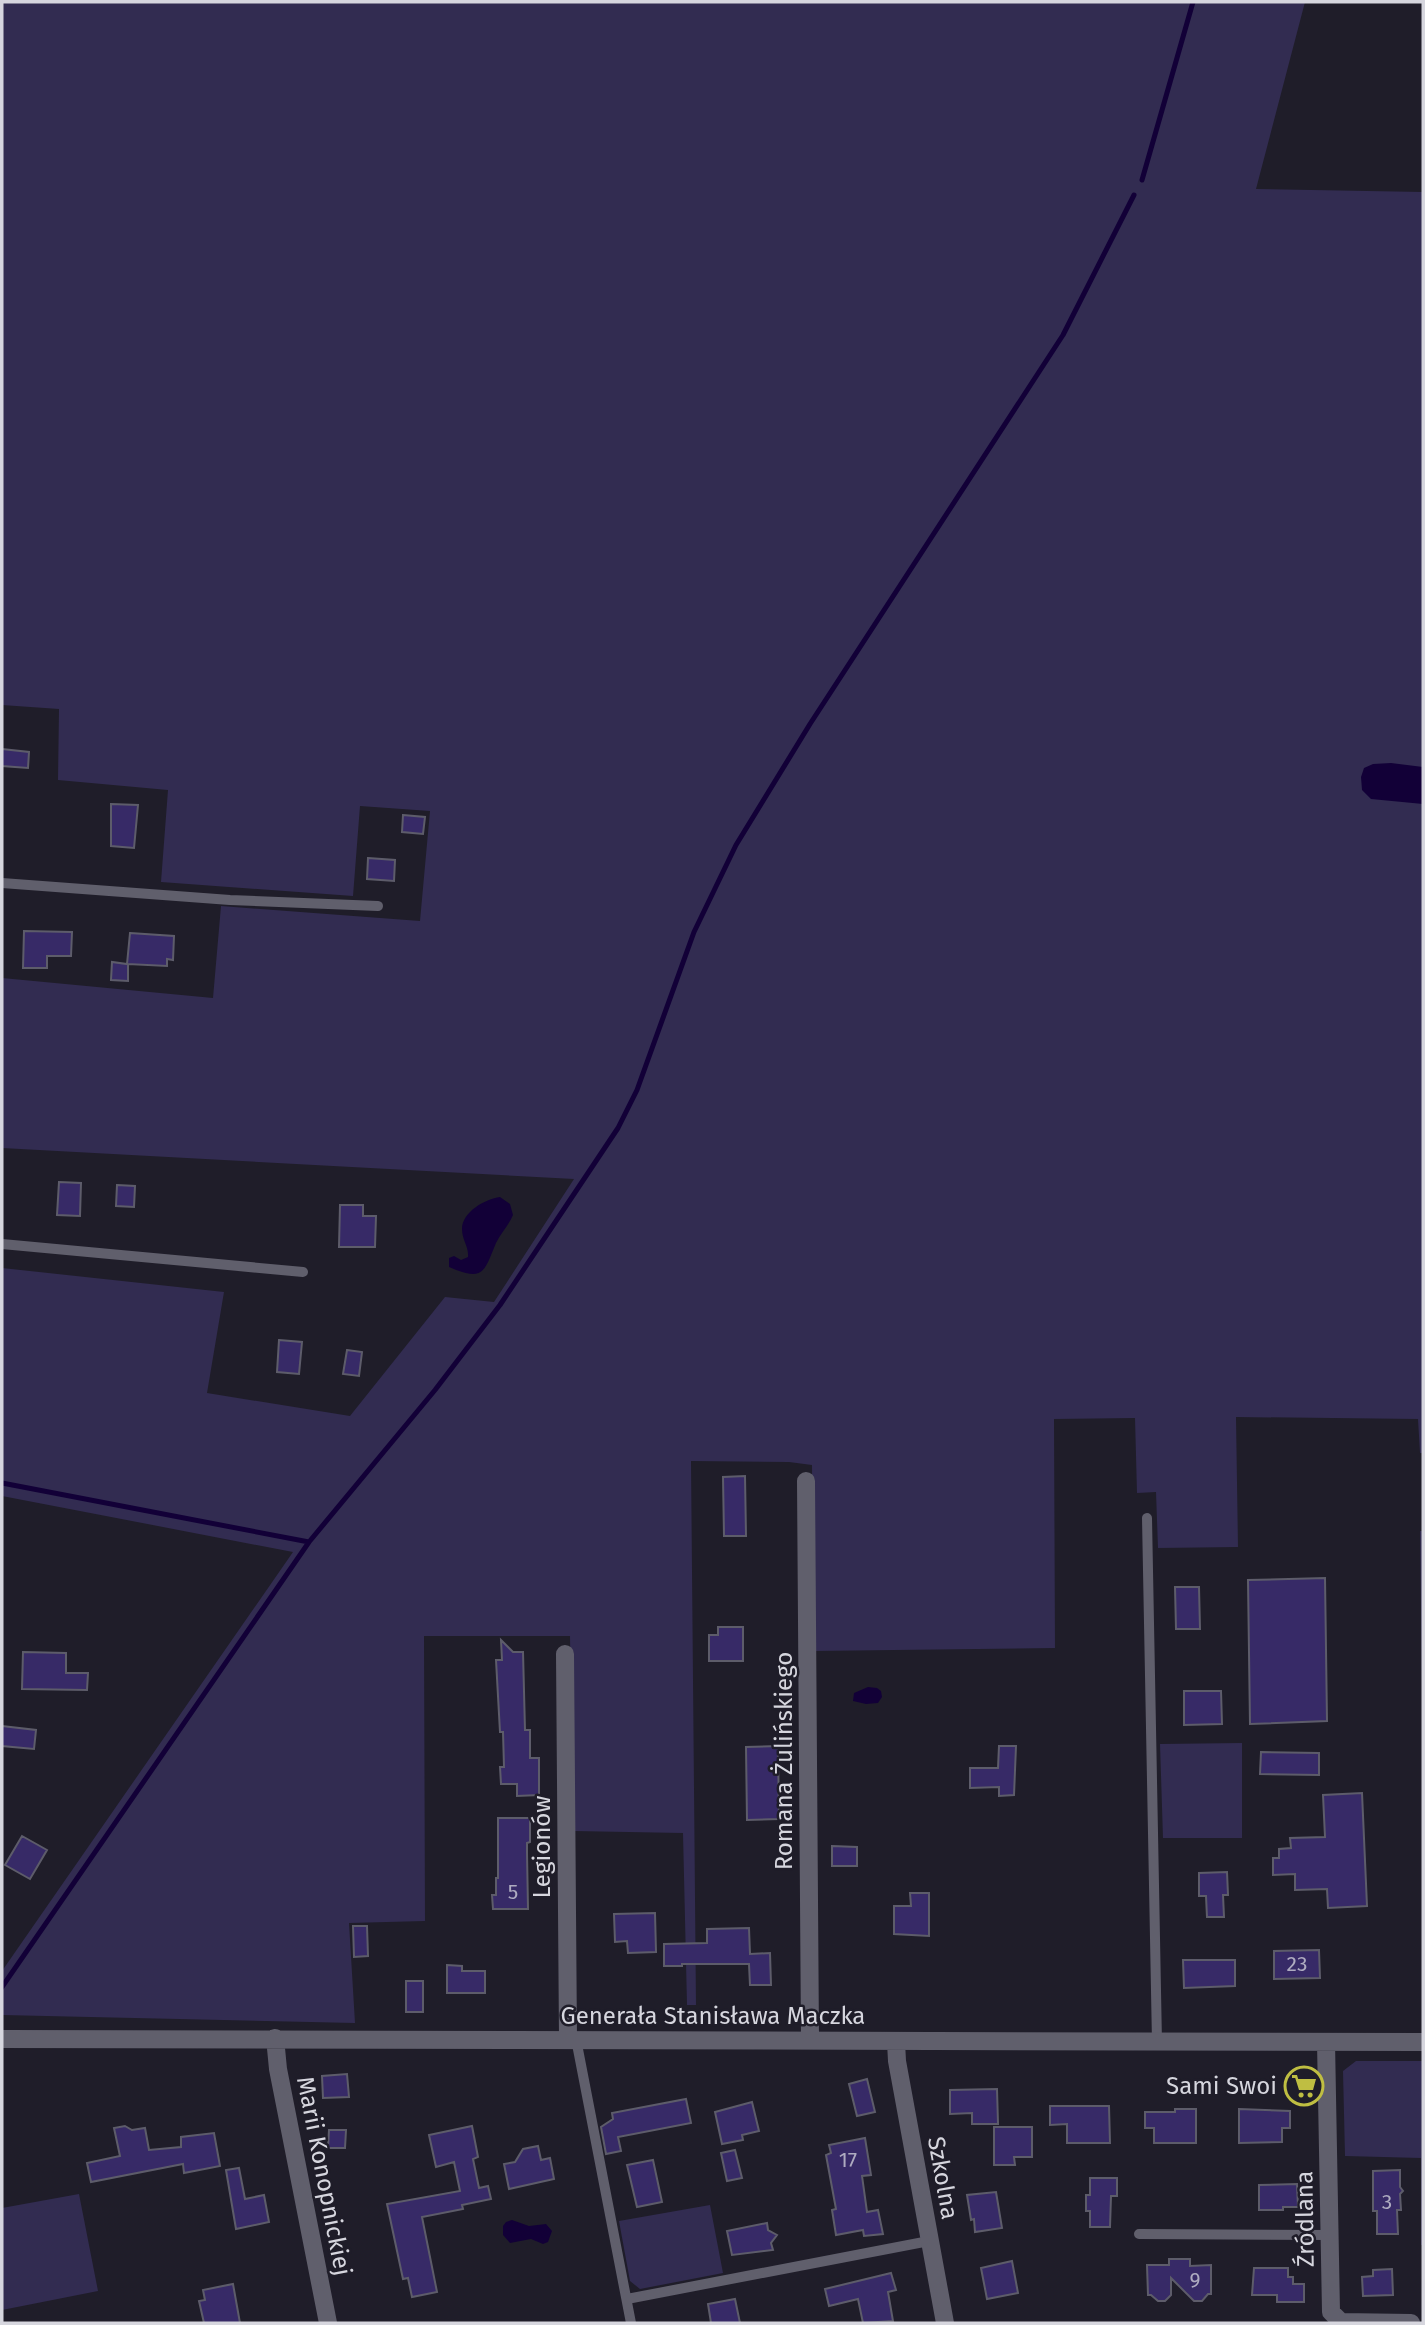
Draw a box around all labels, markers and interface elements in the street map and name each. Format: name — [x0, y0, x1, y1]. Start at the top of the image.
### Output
street label: Romana Żulińskiego — [770, 1652, 798, 1870]
street label: Legionów — [528, 1796, 556, 1898]
house number: 5 — [508, 1879, 518, 1905]
house number: 23 — [1287, 1951, 1307, 1977]
street label: Generała Stanisława Maczka — [561, 2002, 865, 2030]
supermarket icon: Sami Swoi — [1283, 2065, 1325, 2107]
place label: Sami Swoi — [1166, 2072, 1277, 2100]
street label: Marii Konopnickiej — [291, 2074, 357, 2278]
street label: Szkolna — [922, 2134, 964, 2222]
house number: 17 — [839, 2147, 857, 2173]
street label: Źródlana — [1289, 2171, 1320, 2267]
house number: 3 — [1382, 2189, 1392, 2215]
house number: 9 — [1189, 2267, 1201, 2293]

